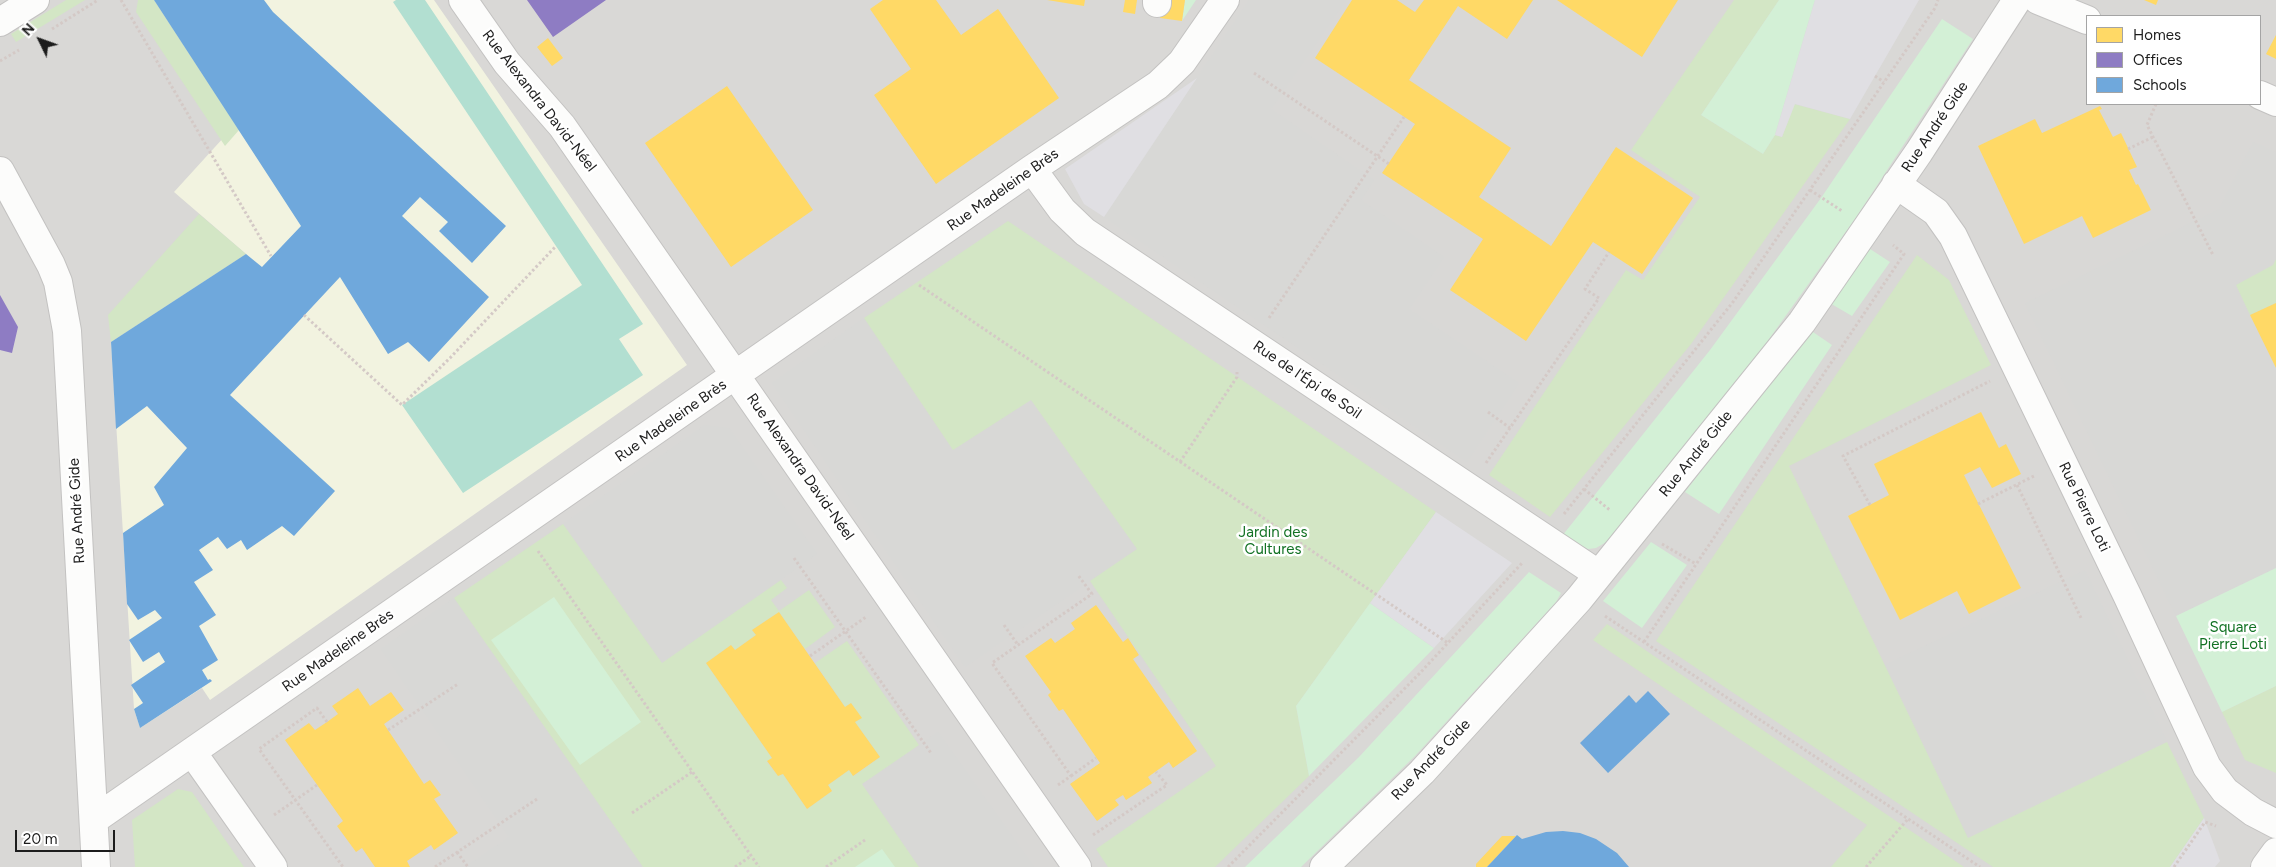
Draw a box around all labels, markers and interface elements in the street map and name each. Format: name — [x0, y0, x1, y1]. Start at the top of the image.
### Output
north arrow — [15, 15, 65, 65]
legend — [2086, 15, 2261, 105]
text: N — [19, 20, 38, 39]
text: Homes — [2133, 26, 2181, 44]
street label: Rue Alexandra David-Néel — [478, 27, 600, 175]
text: Offices — [2133, 51, 2183, 69]
text: Schools — [2133, 76, 2186, 94]
street label: Rue André Gide — [1898, 78, 1972, 176]
street label: Rue Madeleine Brès — [944, 145, 1062, 235]
street label: Rue de l'Épi de Soil — [1249, 337, 1365, 423]
street label: Rue Madeleine Brès — [612, 376, 730, 466]
street label: Rue Alexandra David-Néel — [742, 390, 858, 544]
street label: Rue André Gide — [1656, 407, 1736, 501]
street label: Rue André Gide — [65, 458, 89, 564]
street label: Rue Pierre Loti — [2054, 459, 2114, 555]
park label: Jardin des Cultures — [1239, 524, 1307, 559]
street label: Rue Madeleine Brès — [279, 606, 397, 696]
park label: Square Pierre Loti — [2199, 619, 2267, 654]
street label: Rue André Gide — [1388, 716, 1474, 804]
scale bar — [18, 820, 118, 852]
text: 20 m — [23, 830, 57, 848]

